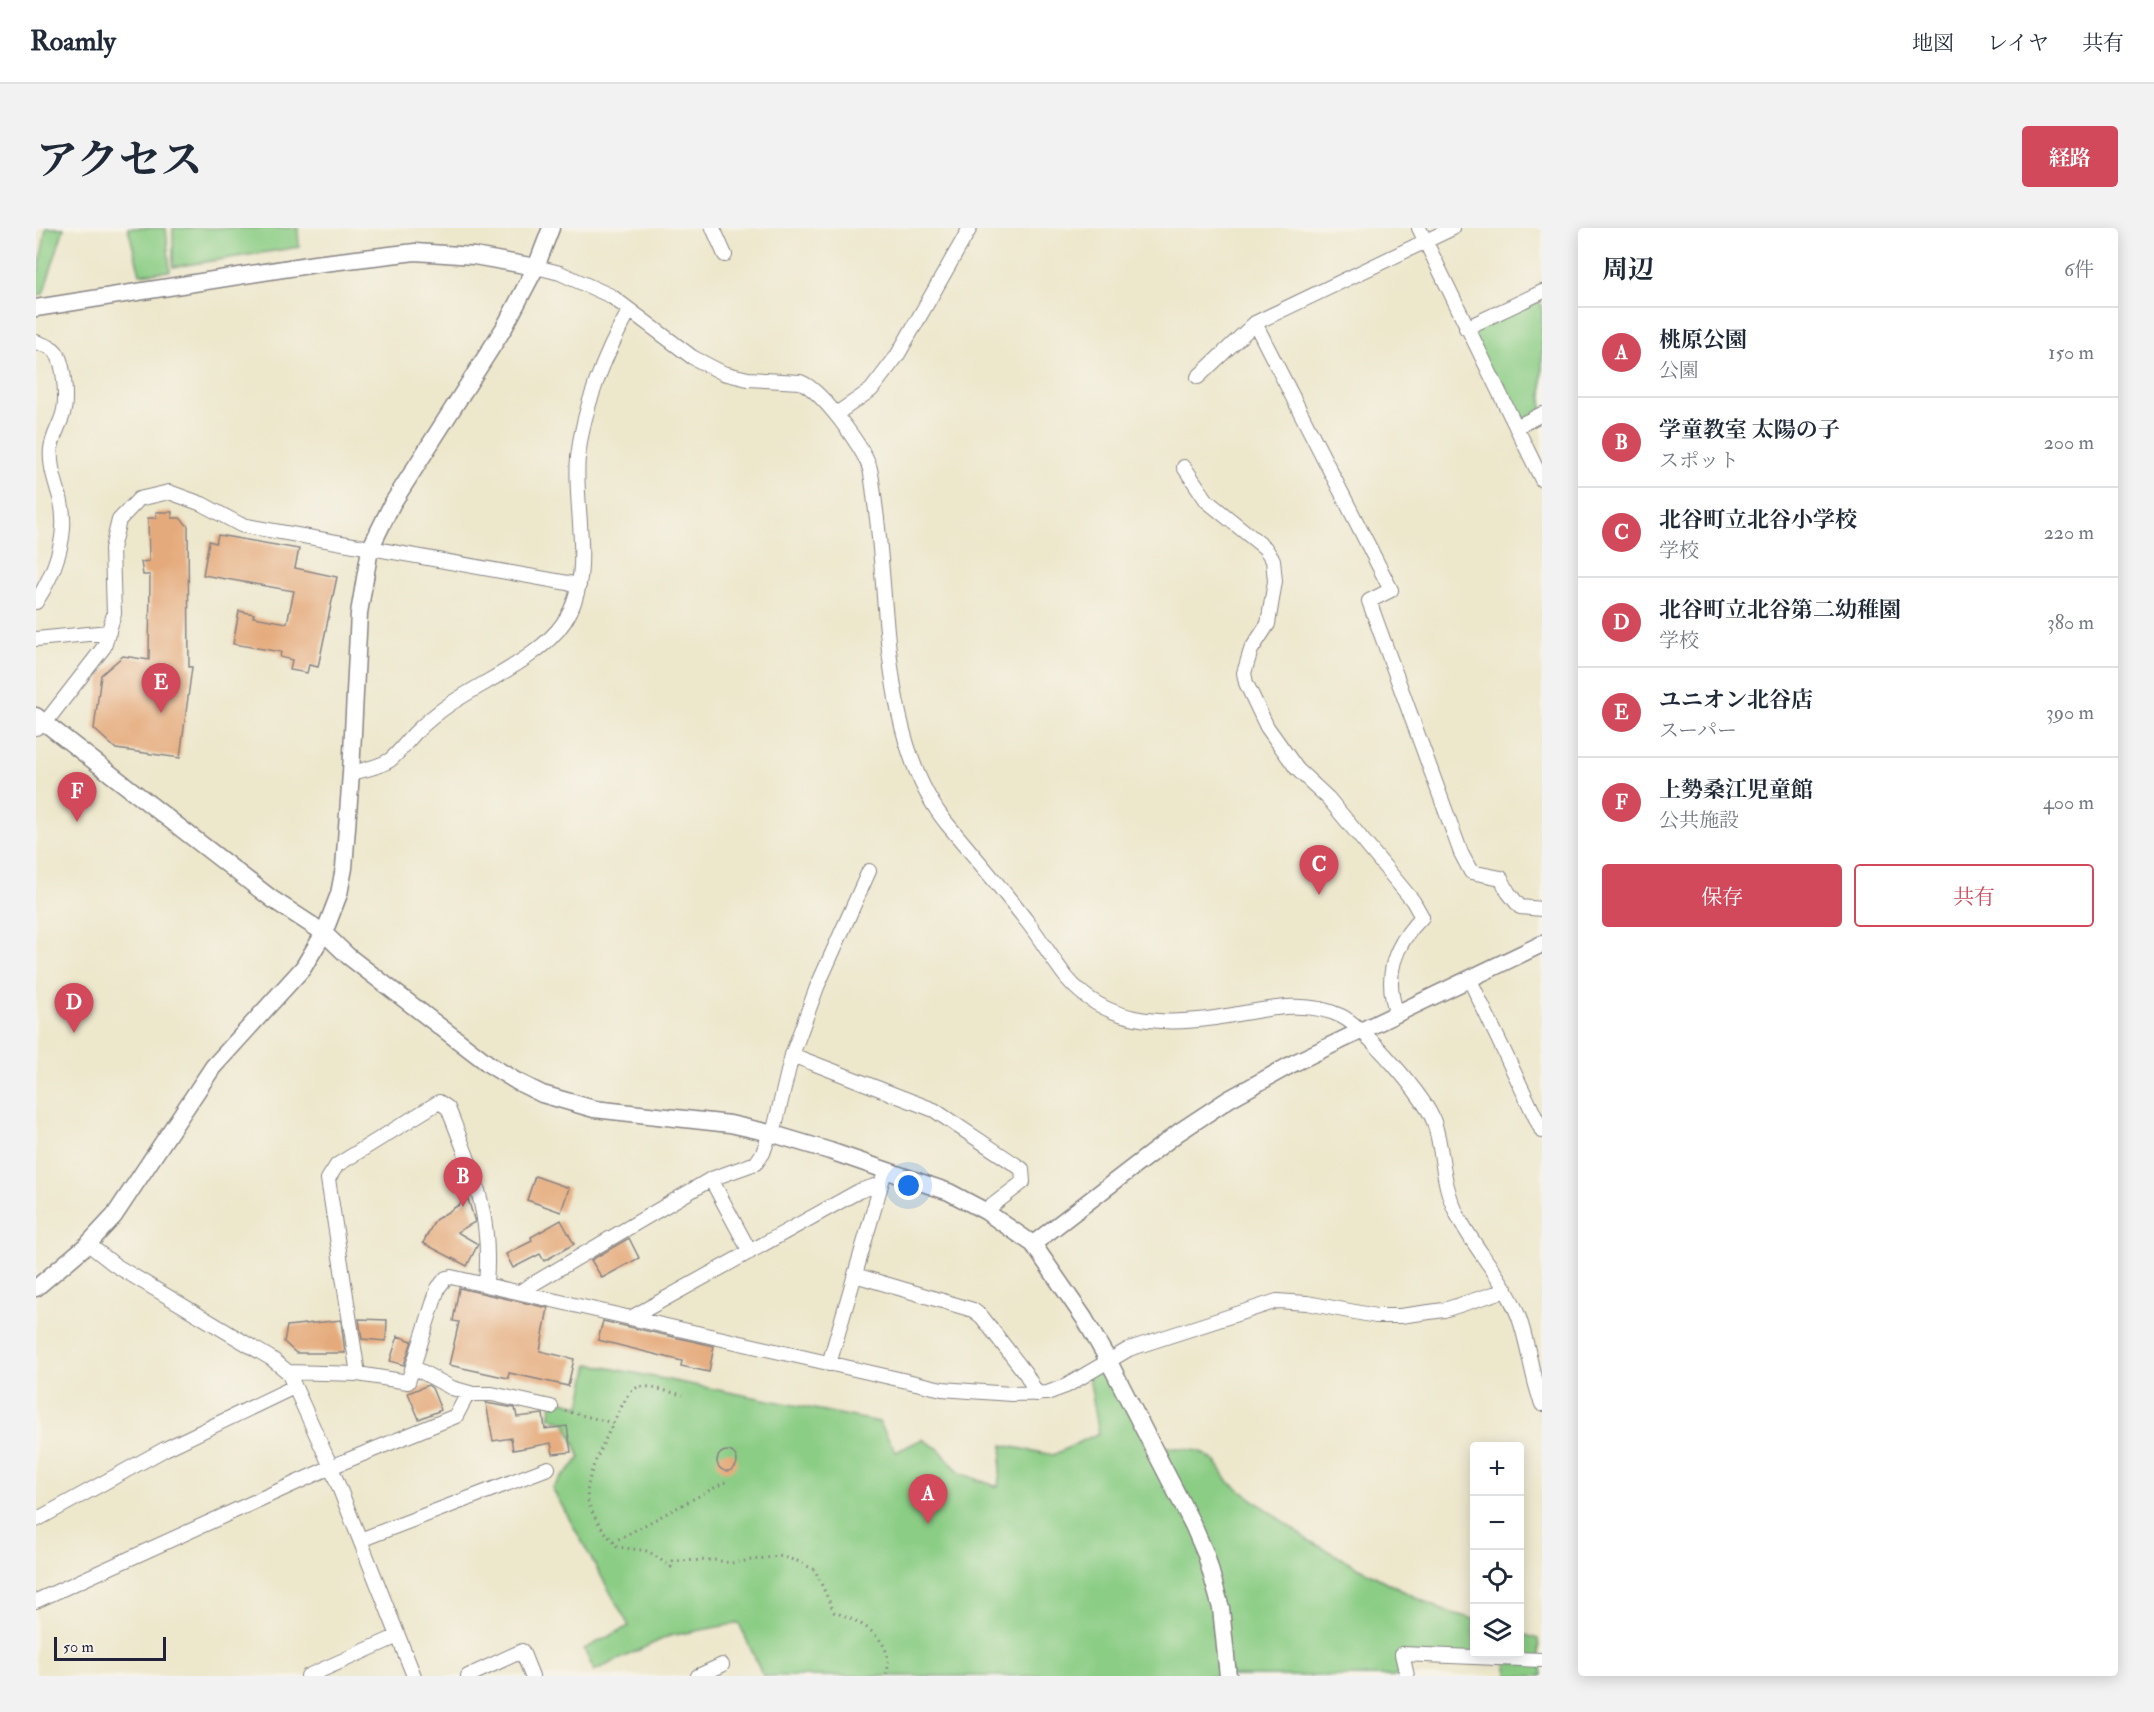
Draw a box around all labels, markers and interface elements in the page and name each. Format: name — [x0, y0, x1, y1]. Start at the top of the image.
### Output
text: Roamly — [30, 24, 116, 59]
text: 地図 — [1912, 30, 1954, 57]
text: レイヤ — [1987, 30, 2049, 57]
text: 共有 — [2082, 30, 2124, 57]
button: 経路 — [2022, 126, 2118, 187]
text: アクセス — [36, 135, 203, 187]
text: 周辺 — [1602, 254, 1654, 286]
text: 6件 — [2064, 257, 2094, 282]
text: 桃原公園 — [1659, 326, 1747, 354]
text: A — [1615, 340, 1628, 365]
text: 150 m — [2048, 340, 2094, 365]
text: 公園 — [1659, 358, 1699, 383]
text: 学童教室 太陽の子 — [1659, 416, 1840, 444]
text: B — [1615, 430, 1628, 455]
text: 200 m — [2044, 430, 2094, 455]
text: スポット — [1659, 448, 1739, 473]
text: 北谷町立北谷小学校 — [1659, 506, 1857, 534]
text: C — [1614, 520, 1629, 545]
text: 220 m — [2044, 520, 2094, 545]
text: 学校 — [1659, 538, 1699, 563]
text: 北谷町立北谷第二幼稚園 — [1659, 596, 1901, 624]
text: D — [1613, 610, 1630, 635]
text: 380 m — [2047, 610, 2094, 635]
text: 学校 — [1659, 628, 1699, 653]
pin: E — [142, 664, 180, 713]
text: ユニオン北谷店 — [1659, 686, 1813, 714]
text: E — [1614, 700, 1629, 725]
text: 390 m — [2046, 700, 2094, 725]
text: スーパー — [1659, 718, 1737, 743]
pin: F — [58, 772, 96, 822]
text: 上勢桑江児童館 — [1659, 776, 1813, 804]
text: F — [1615, 790, 1628, 815]
text: 400 m — [2043, 790, 2094, 815]
text: 公共施設 — [1659, 808, 1739, 833]
pin: C — [1300, 846, 1338, 895]
button: 保存 — [1602, 864, 1842, 927]
button: 共有 — [1854, 864, 2094, 927]
pin: D — [54, 984, 93, 1033]
pin: B — [444, 1158, 482, 1207]
your location — [894, 1171, 923, 1200]
map controls — [1470, 1442, 1524, 1658]
button: + — [1470, 1442, 1524, 1496]
pin: A — [908, 1474, 948, 1524]
button: − — [1470, 1496, 1524, 1550]
button: locate — [1470, 1550, 1524, 1604]
button: layers — [1470, 1604, 1524, 1658]
scale bar — [54, 1634, 166, 1662]
text: 50 m — [63, 1637, 94, 1657]

